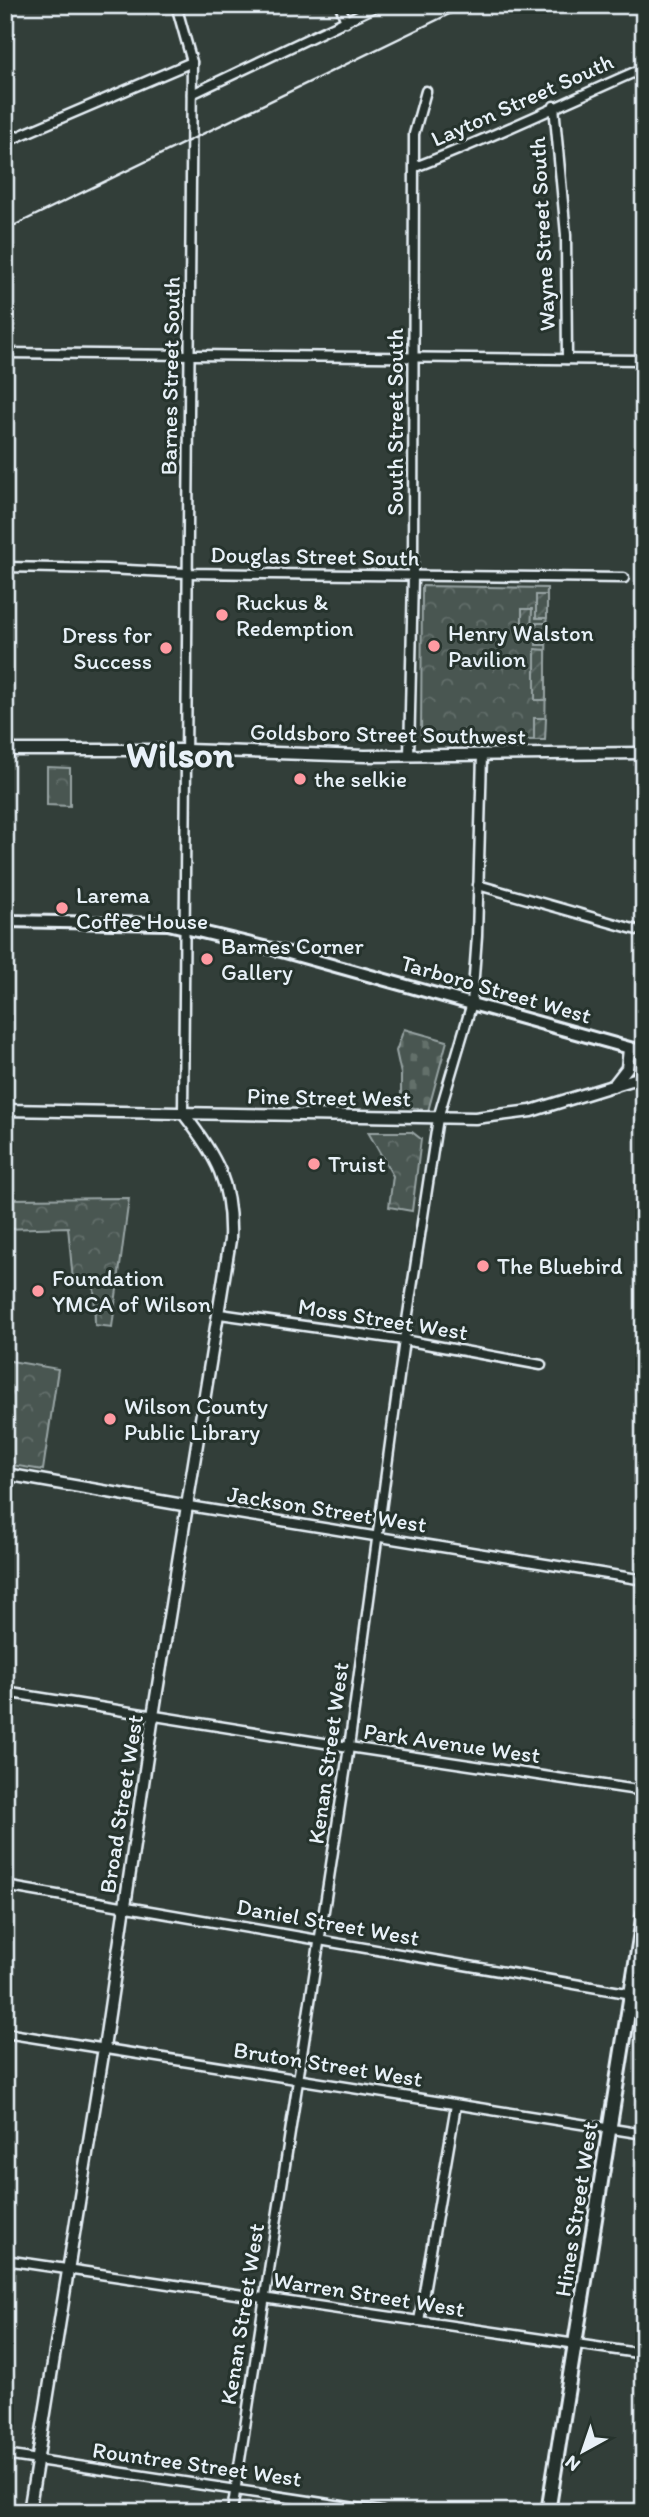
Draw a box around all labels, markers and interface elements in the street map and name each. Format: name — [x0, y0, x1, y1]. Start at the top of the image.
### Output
street label: Layton Street South — [426, 47, 618, 153]
street label: Wayne Street South — [523, 135, 561, 332]
street label: Barnes Street South — [154, 276, 186, 476]
street label: South Street South — [381, 328, 409, 516]
street label: Douglas Street South — [210, 540, 420, 572]
place label: Ruckus & Redemption — [236, 588, 354, 642]
marker: Ruckus & Redemption — [214, 607, 230, 623]
place label: Henry Walston Pavilion — [448, 619, 594, 673]
place label: Dress for Success — [62, 621, 152, 675]
marker: Henry Walston Pavilion — [426, 638, 442, 654]
marker: Dress for Success — [158, 640, 174, 656]
street label: Goldsboro Street Southwest — [250, 718, 526, 750]
district label: Wilson — [126, 732, 234, 776]
place label: the selkie — [314, 765, 407, 793]
marker: the selkie — [292, 771, 308, 787]
place label: Larema Coffee House — [76, 881, 208, 935]
marker: Larema Coffee House — [54, 900, 70, 916]
place label: Barnes Corner Gallery — [221, 932, 364, 986]
street label: Tarboro Street West — [397, 948, 595, 1030]
marker: Barnes Corner Gallery — [199, 951, 215, 967]
street label: Pine Street West — [247, 1082, 412, 1112]
place label: Truist — [328, 1150, 386, 1178]
marker: Truist — [306, 1156, 322, 1172]
place label: The Bluebird — [497, 1252, 622, 1280]
marker: The Bluebird — [475, 1258, 491, 1274]
place label: Foundation YMCA of Wilson — [52, 1264, 211, 1318]
marker: Foundation YMCA of Wilson — [30, 1283, 46, 1299]
street label: Moss Street West — [296, 1292, 470, 1346]
place label: Wilson County Public Library — [124, 1392, 268, 1446]
marker: Wilson County Public Library — [102, 1411, 118, 1427]
street label: Jackson Street West — [225, 1479, 429, 1539]
street label: Kenan Street West — [301, 1660, 355, 1846]
street label: Broad Street West — [93, 1713, 149, 1895]
street label: Park Avenue West — [362, 1717, 542, 1769]
street label: Daniel Street West — [234, 1892, 422, 1952]
street label: Bruton Street West — [232, 2035, 425, 2093]
street label: Hines Street West — [548, 2119, 604, 2299]
street label: Kenan Street West — [214, 2221, 270, 2407]
street label: Warren Street West — [271, 2265, 467, 2323]
north arrow — [548, 2416, 618, 2486]
street label: Rountree Street West — [91, 2435, 304, 2493]
text: N — [560, 2451, 585, 2477]

